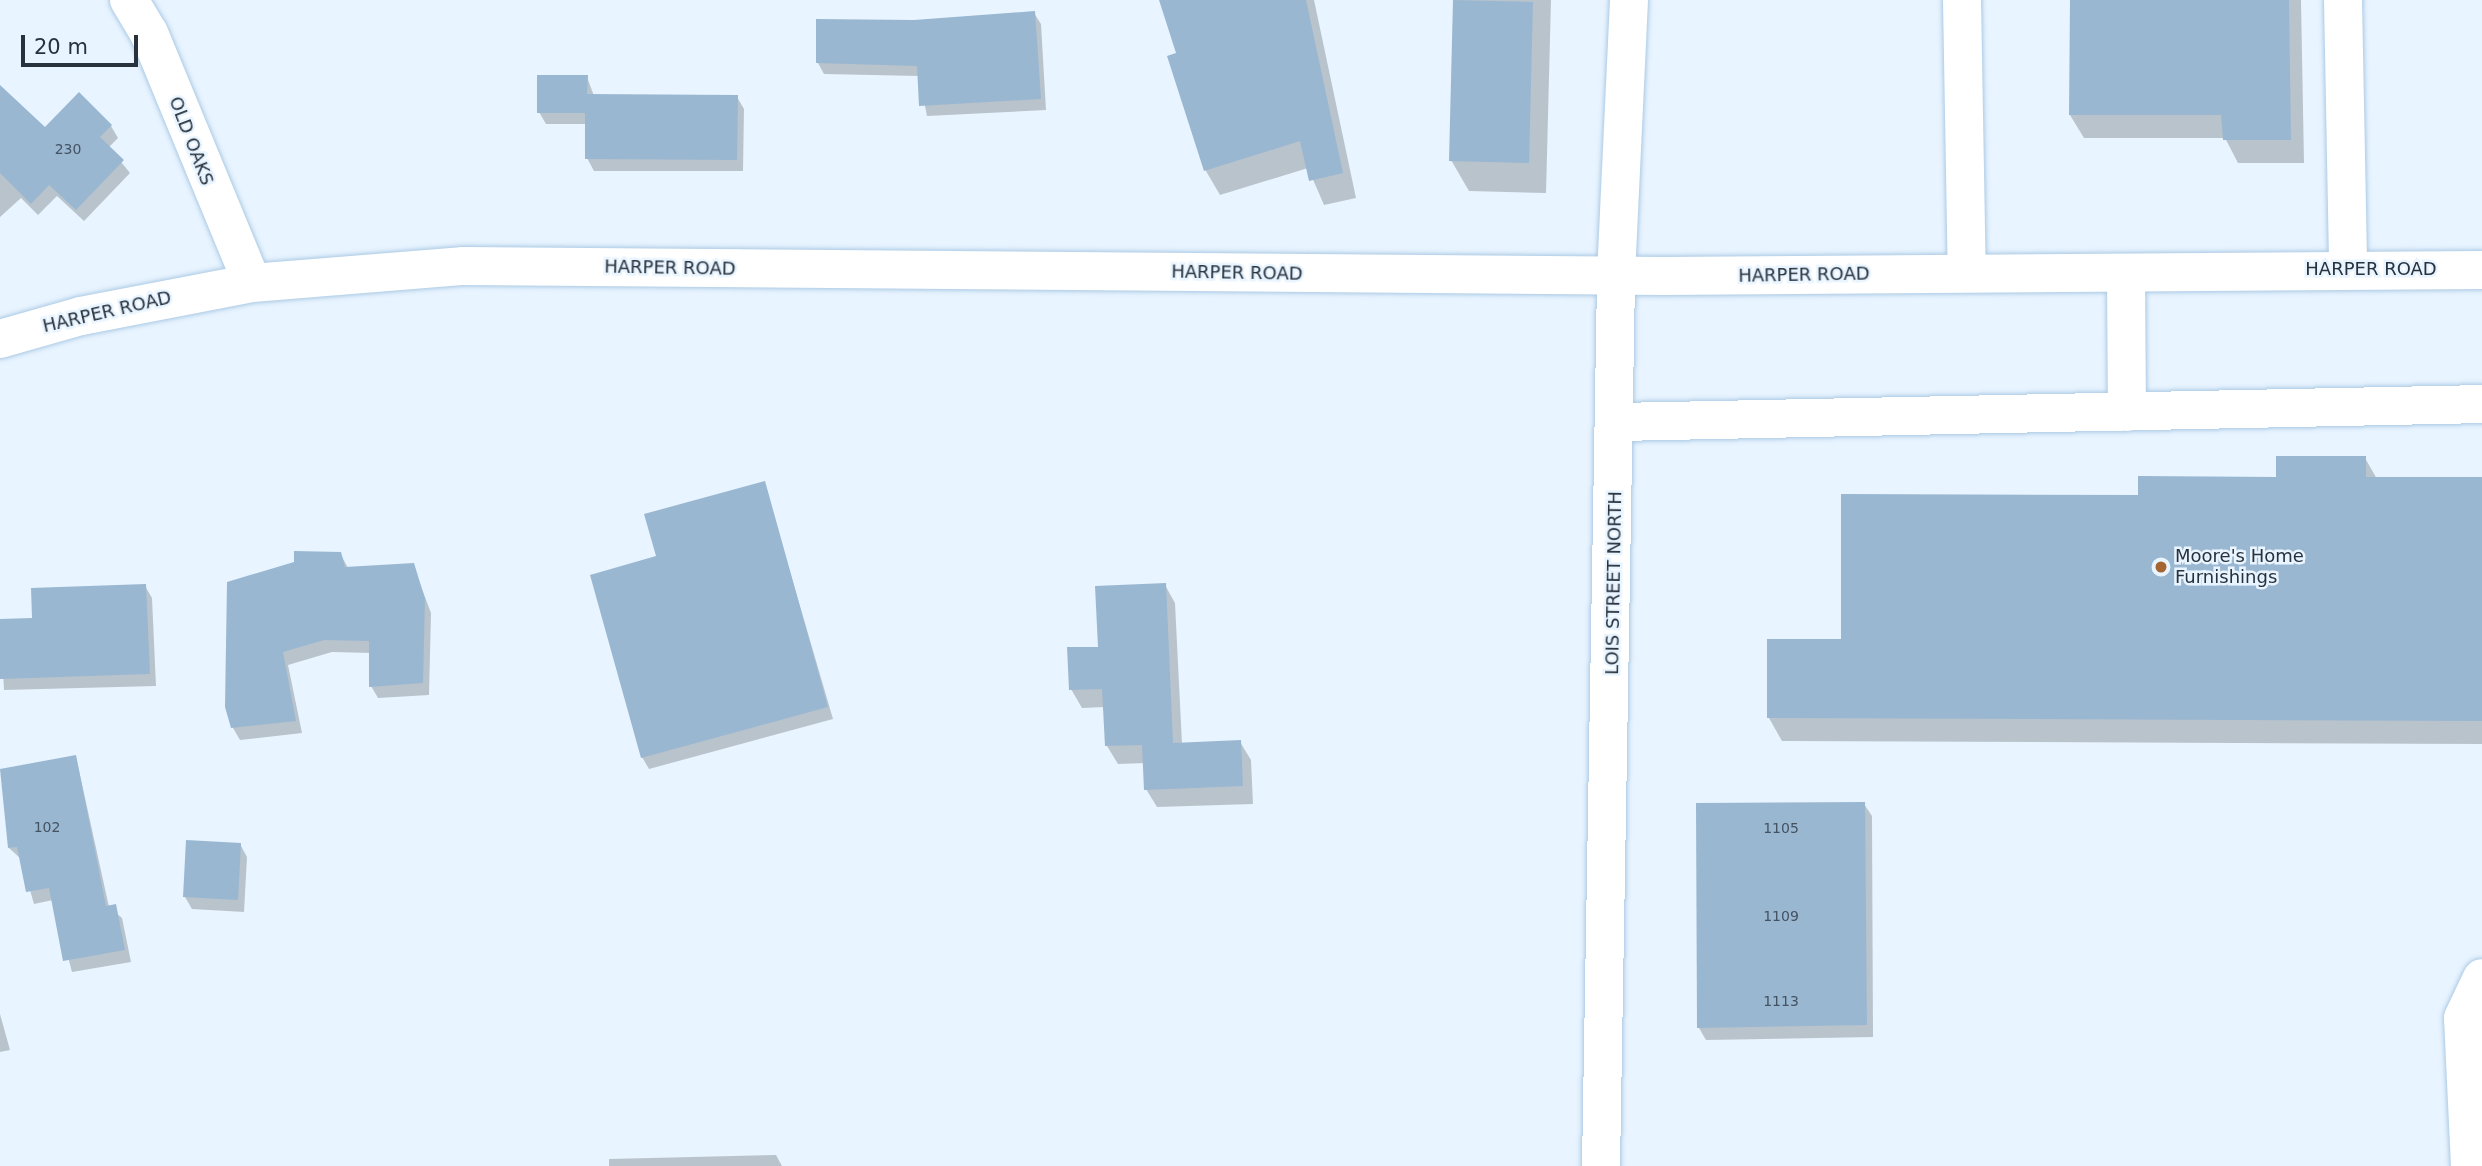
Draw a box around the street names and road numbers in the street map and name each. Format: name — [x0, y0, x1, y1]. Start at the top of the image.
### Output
street label: OLD OAKS — [164, 94, 218, 188]
street label: HARPER ROAD — [604, 256, 736, 280]
street label: HARPER ROAD — [2305, 258, 2437, 280]
street label: HARPER ROAD — [1171, 261, 1303, 285]
street label: HARPER ROAD — [1738, 263, 1870, 287]
street label: HARPER ROAD — [41, 287, 173, 337]
street label: LOIS STREET NORTH — [1602, 491, 1626, 675]

